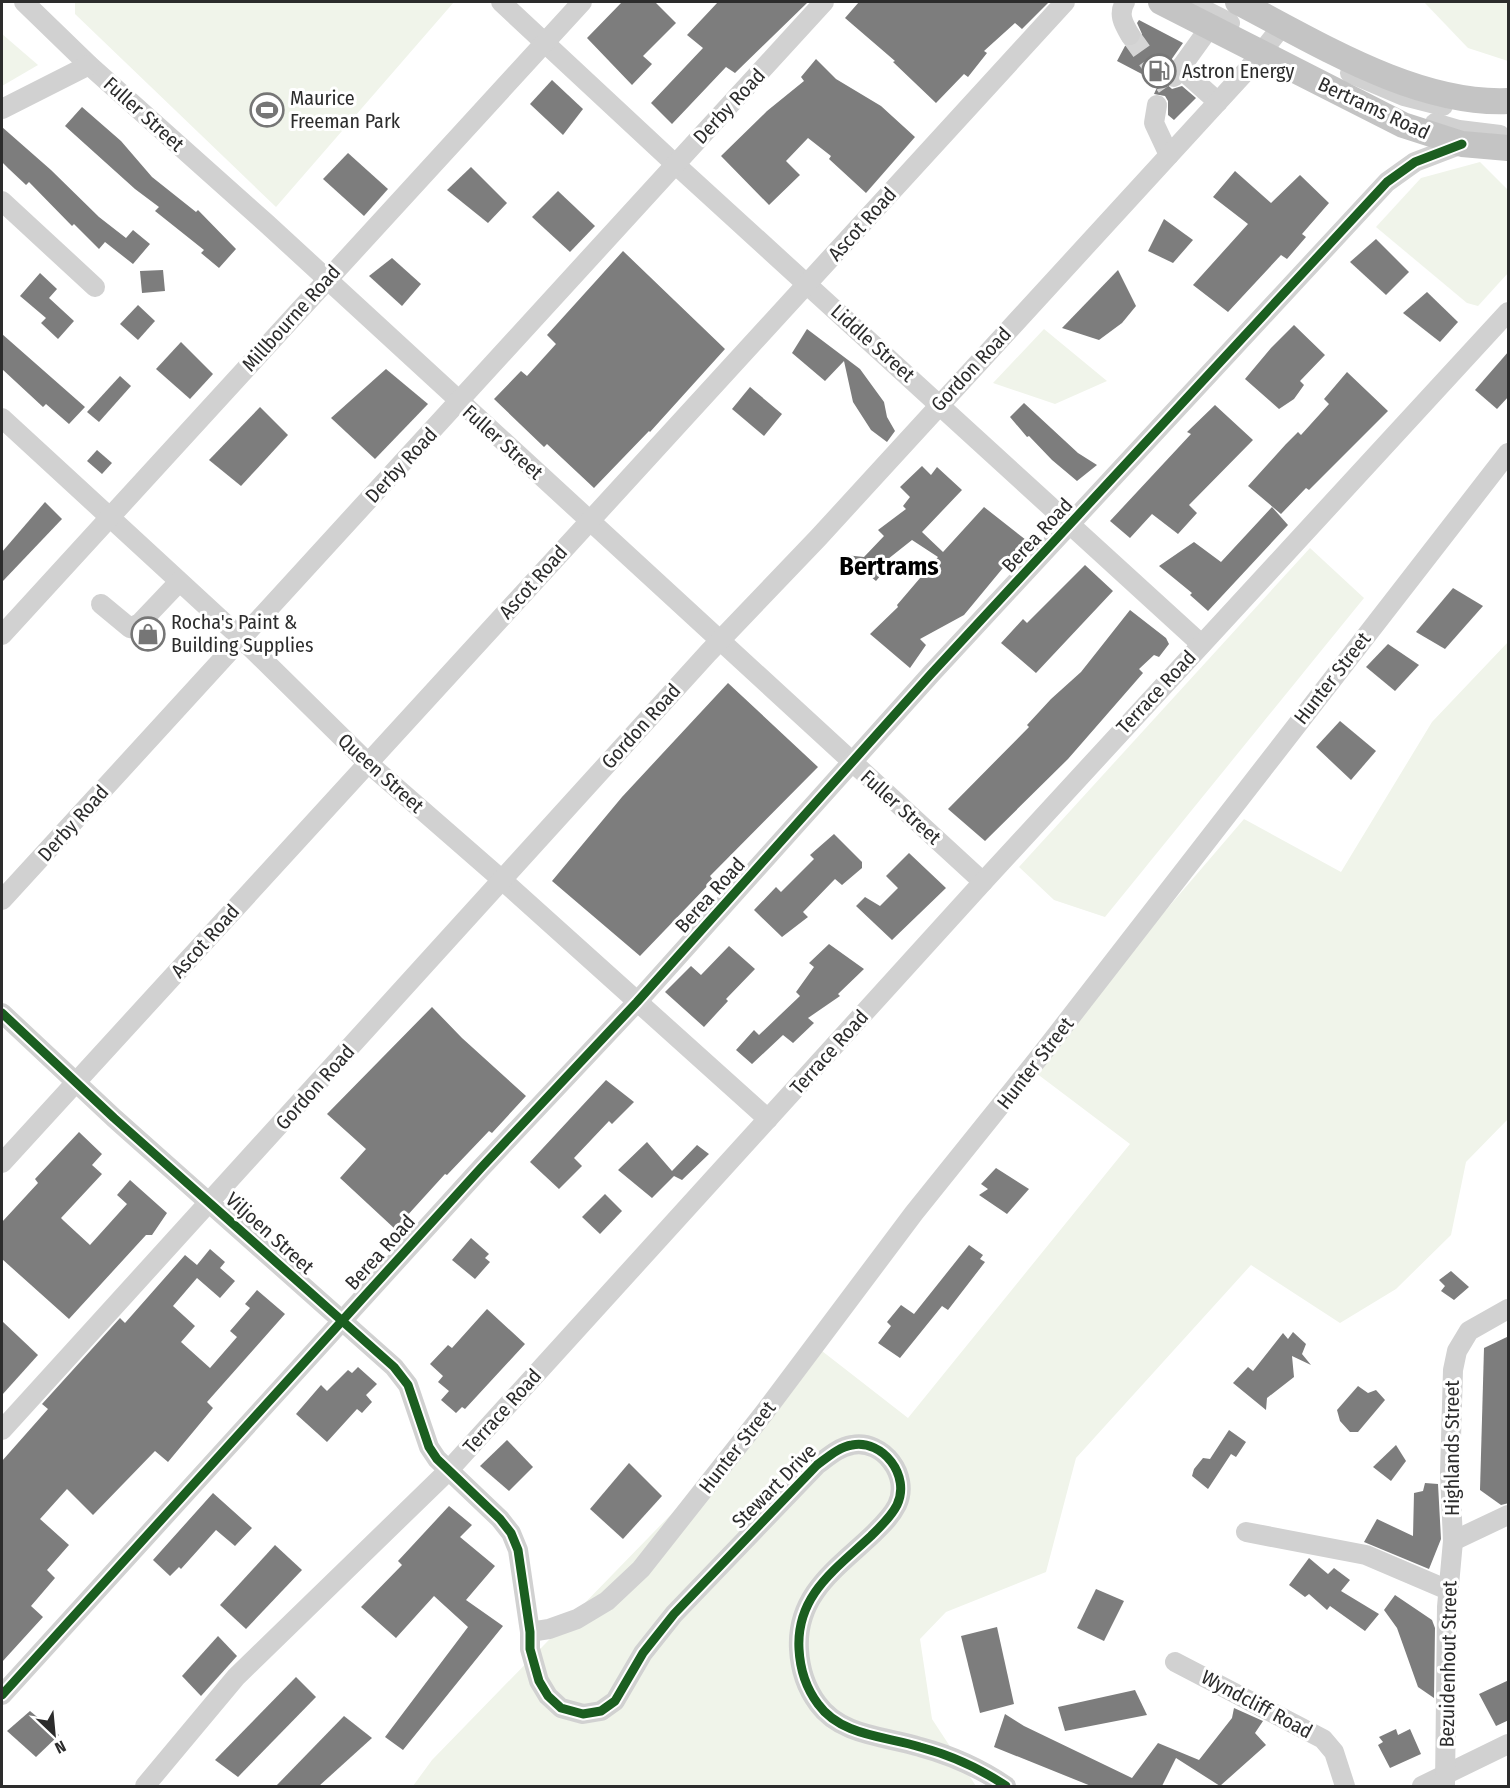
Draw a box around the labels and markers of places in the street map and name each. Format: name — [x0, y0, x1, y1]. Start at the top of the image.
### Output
fuel station icon: Astron Energy — [1141, 53, 1177, 89]
place label: Astron Energy — [1182, 59, 1294, 83]
place label: Maurice Freeman Park — [290, 86, 401, 133]
sports icon: Maurice Freeman Park — [249, 92, 285, 128]
place label: Rocha's Paint & Building Supplies — [171, 610, 313, 657]
shop icon: Rocha's Paint & Building Supplies — [130, 616, 166, 652]

